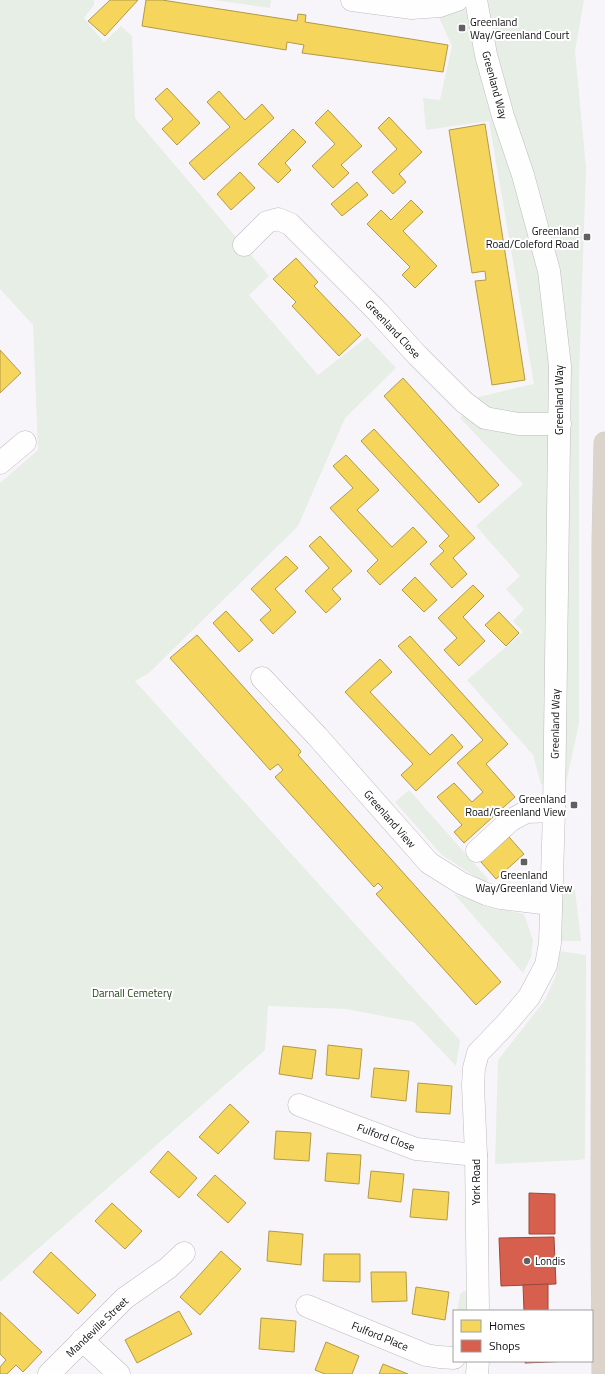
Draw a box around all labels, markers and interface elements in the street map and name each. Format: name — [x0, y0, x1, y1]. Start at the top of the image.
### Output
place label: Greenland Way/Greenland Court — [470, 14, 570, 43]
marker: Greenland Way/Greenland Court — [457, 23, 467, 33]
street label: Greenland Way — [478, 49, 512, 122]
place label: Greenland Road/Coleford Road — [486, 223, 579, 252]
marker: Greenland Road/Coleford Road — [582, 232, 592, 242]
street label: Greenland Close — [362, 296, 425, 362]
street label: Greenland Way — [551, 364, 567, 435]
street label: Greenland Way — [546, 688, 564, 759]
street label: Greenland View — [360, 786, 420, 852]
place label: Greenland Road/Greenland View — [465, 791, 567, 820]
marker: Greenland Road/Greenland View — [569, 800, 579, 810]
marker: Greenland Way/Greenland View — [519, 857, 529, 867]
place label: Greenland Way/Greenland View — [476, 867, 573, 896]
park label: Darnall Cemetery — [92, 985, 173, 1001]
street label: Fulford Close — [355, 1119, 417, 1155]
street label: York Road — [468, 1159, 484, 1205]
place label: Londis — [535, 1253, 565, 1269]
marker: Londis — [522, 1256, 532, 1266]
street label: Mandeville Street — [62, 1293, 132, 1361]
legend — [453, 1310, 593, 1362]
text: Homes — [489, 1316, 525, 1335]
street label: Fulford Place — [349, 1317, 411, 1355]
text: Shops — [489, 1336, 521, 1355]

